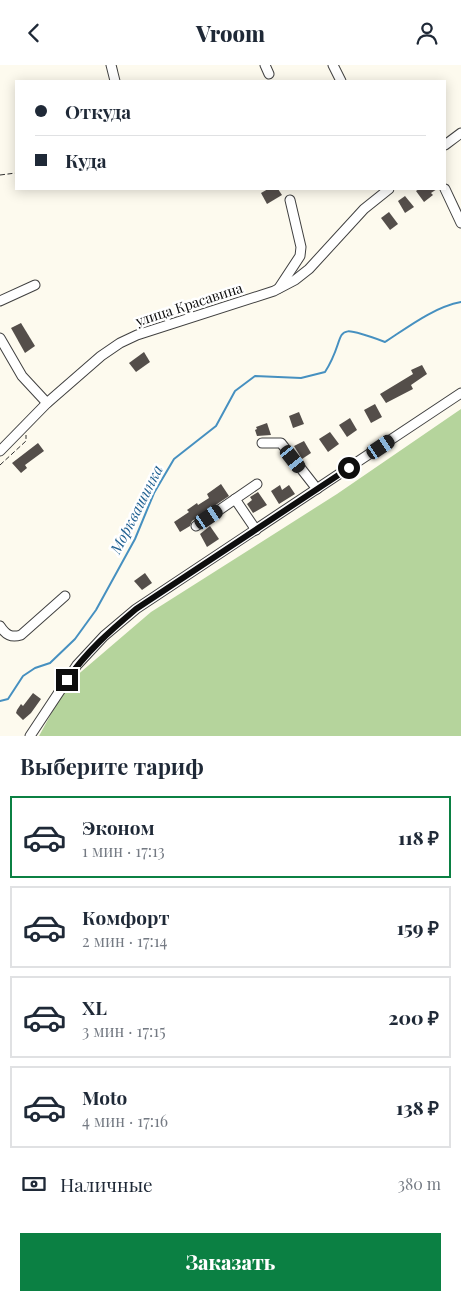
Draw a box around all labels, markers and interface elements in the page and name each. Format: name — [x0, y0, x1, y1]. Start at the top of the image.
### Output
text: Vroom — [196, 18, 265, 48]
icon: back — [20, 19, 48, 47]
icon: person — [413, 19, 441, 47]
text: Откуда — [65, 98, 131, 124]
text: Куда — [65, 147, 107, 173]
street label: улица Красавина — [132, 278, 245, 331]
car — [364, 432, 397, 462]
car — [277, 443, 308, 475]
route start — [338, 457, 360, 479]
water label: Морквашинка — [105, 461, 167, 558]
car — [192, 502, 225, 532]
route end — [56, 669, 78, 691]
text: Выберите тариф — [20, 751, 204, 781]
text: Эконом — [82, 814, 155, 840]
icon: car — [22, 815, 67, 860]
text: 118 ₽ — [398, 824, 439, 850]
text: 1 мин · 17:13 — [82, 840, 165, 861]
text: Комфорт — [82, 904, 170, 930]
icon: car — [22, 905, 67, 950]
text: 159 ₽ — [397, 914, 439, 940]
text: 2 мин · 17:14 — [82, 930, 168, 951]
text: XL — [82, 994, 107, 1020]
icon: car — [22, 995, 67, 1040]
text: 200 ₽ — [388, 1004, 439, 1030]
text: 3 мин · 17:15 — [82, 1020, 166, 1041]
text: Moto — [82, 1084, 127, 1110]
icon: car — [22, 1085, 67, 1130]
text: 138 ₽ — [396, 1094, 439, 1120]
text: 4 мин · 17:16 — [82, 1110, 168, 1131]
icon: cash — [20, 1170, 48, 1198]
text: Наличные — [60, 1171, 153, 1197]
text: 380 m — [398, 1173, 441, 1194]
button: Заказать — [20, 1233, 441, 1291]

